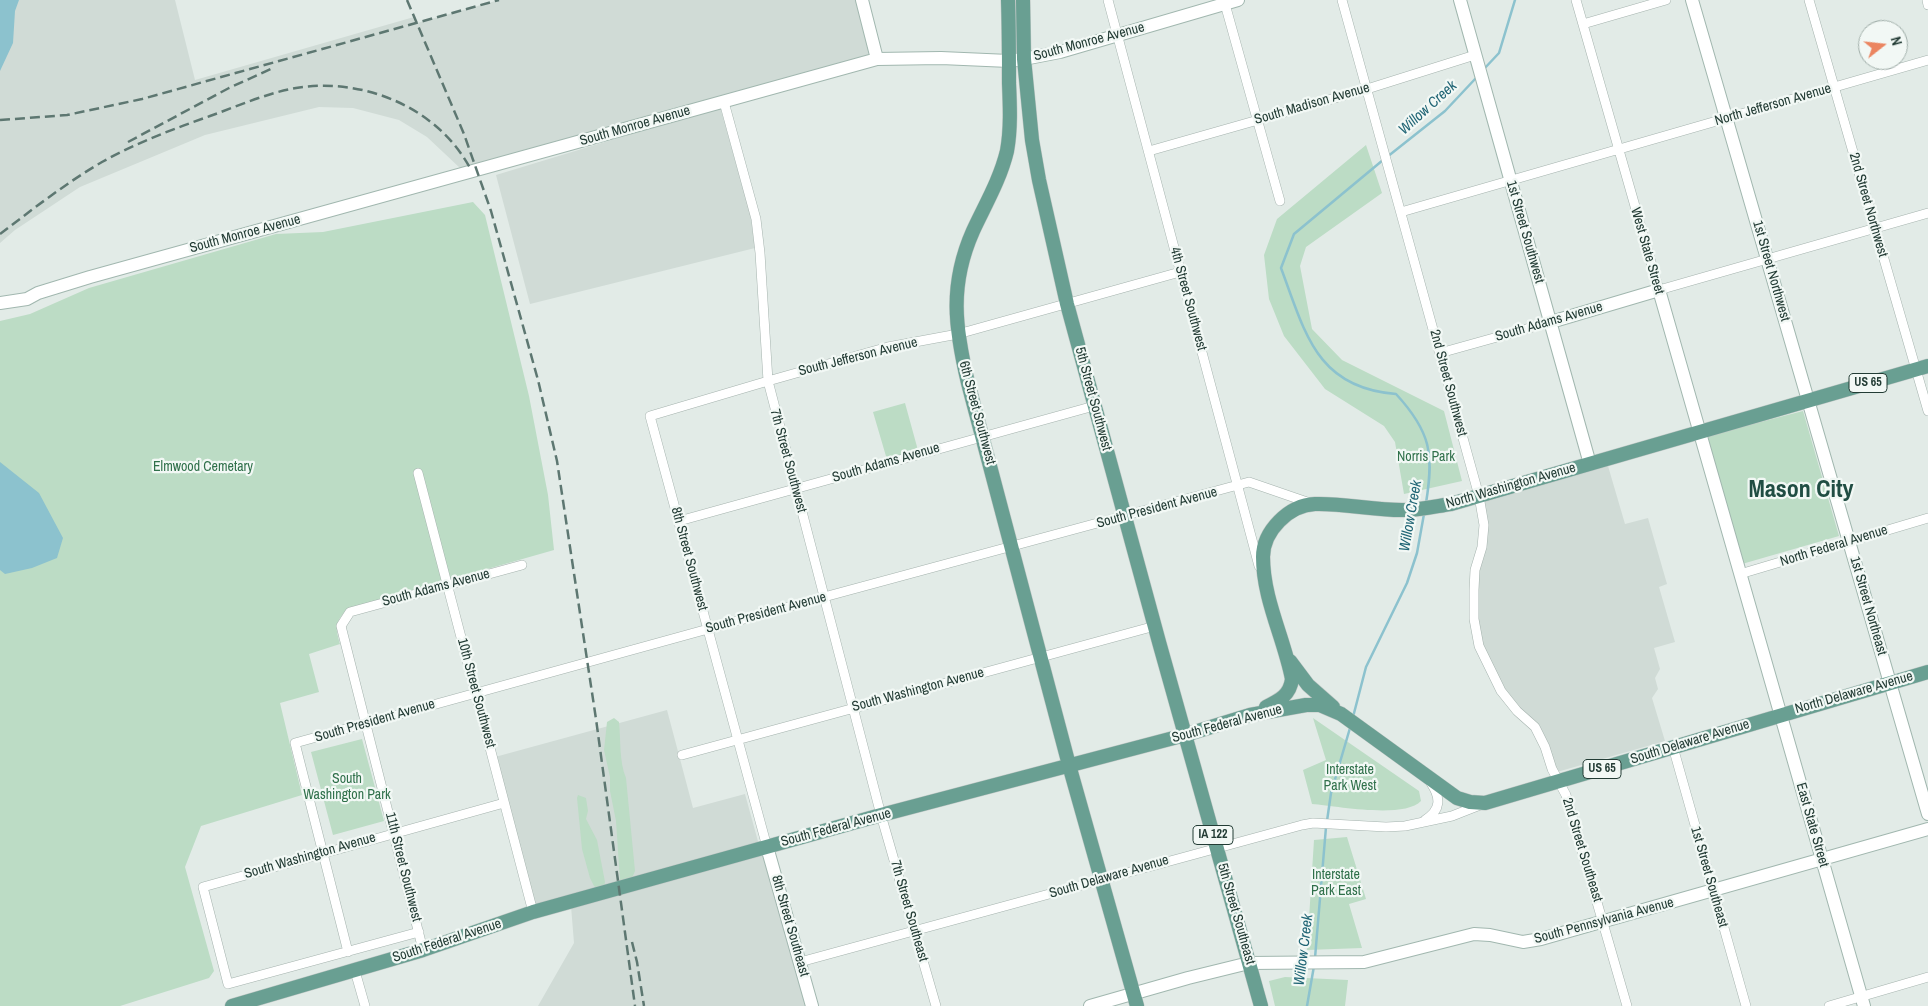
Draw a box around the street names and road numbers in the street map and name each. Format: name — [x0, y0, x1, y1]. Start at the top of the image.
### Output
street label: South Monroe Avenue — [1032, 19, 1146, 65]
street label: South Madison Avenue — [1252, 80, 1372, 128]
street label: North Jefferson Avenue — [1713, 80, 1833, 130]
street label: South Monroe Avenue — [578, 102, 692, 150]
street label: 2nd Street Northwest — [1845, 151, 1891, 259]
street label: 1st Street Southwest — [1502, 179, 1548, 285]
street label: West State Street — [1627, 206, 1667, 296]
street label: South Monroe Avenue — [188, 211, 302, 257]
street label: 1st Street Northwest — [1749, 219, 1793, 323]
street label: 4th Street Southwest — [1166, 245, 1210, 353]
street label: South Adams Avenue — [1493, 299, 1605, 345]
street label: 2nd Street Southwest — [1426, 328, 1470, 438]
street label: South Jefferson Avenue — [797, 334, 919, 380]
street label: 5th Street Southwest — [1071, 345, 1115, 453]
street label: 6th Street Southwest — [955, 359, 999, 467]
road number: US 65 — [1849, 373, 1887, 392]
street label: 7th Street Southwest — [766, 407, 810, 515]
street label: South Adams Avenue — [830, 440, 942, 486]
street label: North Washington Avenue — [1444, 459, 1578, 513]
street label: South President Avenue — [1095, 484, 1219, 532]
street label: 8th Street Southwest — [667, 505, 711, 613]
street label: North Federal Avenue — [1778, 522, 1890, 570]
street label: 1st Street Northeast — [1846, 555, 1890, 657]
street label: South Adams Avenue — [380, 566, 492, 610]
street label: South President Avenue — [704, 589, 828, 637]
street label: 10th Street Southwest — [453, 636, 499, 750]
street label: South Washington Avenue — [850, 664, 986, 716]
street label: North Delaware Avenue — [1793, 668, 1915, 718]
street label: South President Avenue — [313, 696, 437, 746]
street label: South Federal Avenue — [1170, 701, 1284, 747]
street label: South Delaware Avenue — [1628, 716, 1752, 768]
road number: US 65 — [1583, 760, 1621, 779]
street label: East State Street — [1792, 781, 1832, 869]
street label: 2nd Street Southeast — [1558, 796, 1606, 904]
street label: South Federal Avenue — [779, 805, 893, 851]
street label: 11th Street Southwest — [381, 811, 425, 923]
street label: 1st Street Southeast — [1687, 825, 1731, 929]
road number: IA 122 — [1193, 826, 1233, 844]
street label: South Washington Avenue — [242, 829, 378, 883]
street label: South Delaware Avenue — [1047, 852, 1171, 902]
street label: 7th Street Southeast — [886, 858, 932, 964]
street label: 5th Street Southeast — [1213, 861, 1259, 967]
street label: 8th Street Southeast — [767, 873, 813, 979]
street label: South Pennsylvania Avenue — [1532, 894, 1676, 948]
street label: South Federal Avenue — [390, 915, 504, 967]

